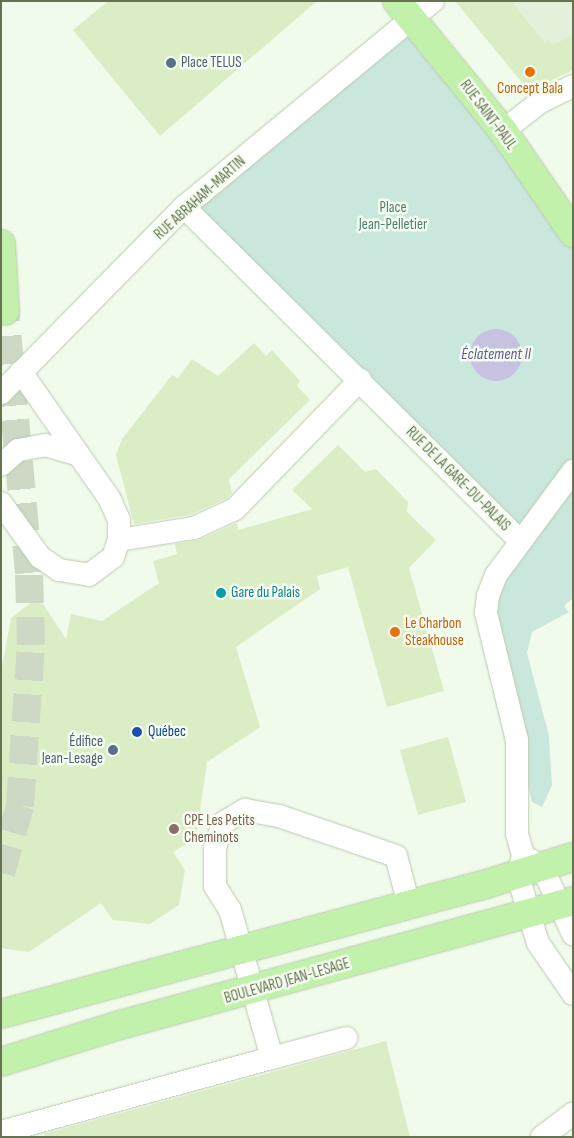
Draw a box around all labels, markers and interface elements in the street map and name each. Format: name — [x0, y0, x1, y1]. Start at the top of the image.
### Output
place label: Place TELUS — [181, 54, 242, 72]
marker: Place TELUS — [165, 57, 177, 69]
marker: Concept Bala — [524, 66, 536, 78]
street label: RUE SAINT-PAUL — [456, 77, 520, 153]
place label: Concept Bala — [497, 80, 563, 98]
street label: RUE ABRAHAM-MARTIN — [151, 152, 249, 244]
park label: Place Jean-Pelletier — [359, 198, 427, 233]
water label: Éclatement II — [461, 345, 531, 365]
street label: RUE DE LA GARE-DU-PALAIS — [402, 423, 514, 535]
place label: Gare du Palais — [231, 584, 300, 602]
marker: Gare du Palais — [215, 587, 227, 599]
place label: Le Charbon Steakhouse — [405, 614, 464, 649]
marker: Le Charbon Steakhouse — [389, 626, 401, 638]
place label: Québec — [148, 723, 186, 741]
marker: Québec — [130, 725, 144, 739]
place label: Édifice Jean-Lesage — [42, 732, 103, 767]
marker: Édifice Jean-Lesage — [107, 744, 119, 756]
place label: CPE Les Petits Cheminots — [184, 811, 255, 846]
marker: CPE Les Petits Cheminots — [168, 823, 180, 835]
street label: BOULEVARD JEAN-LESAGE — [222, 954, 352, 1008]

